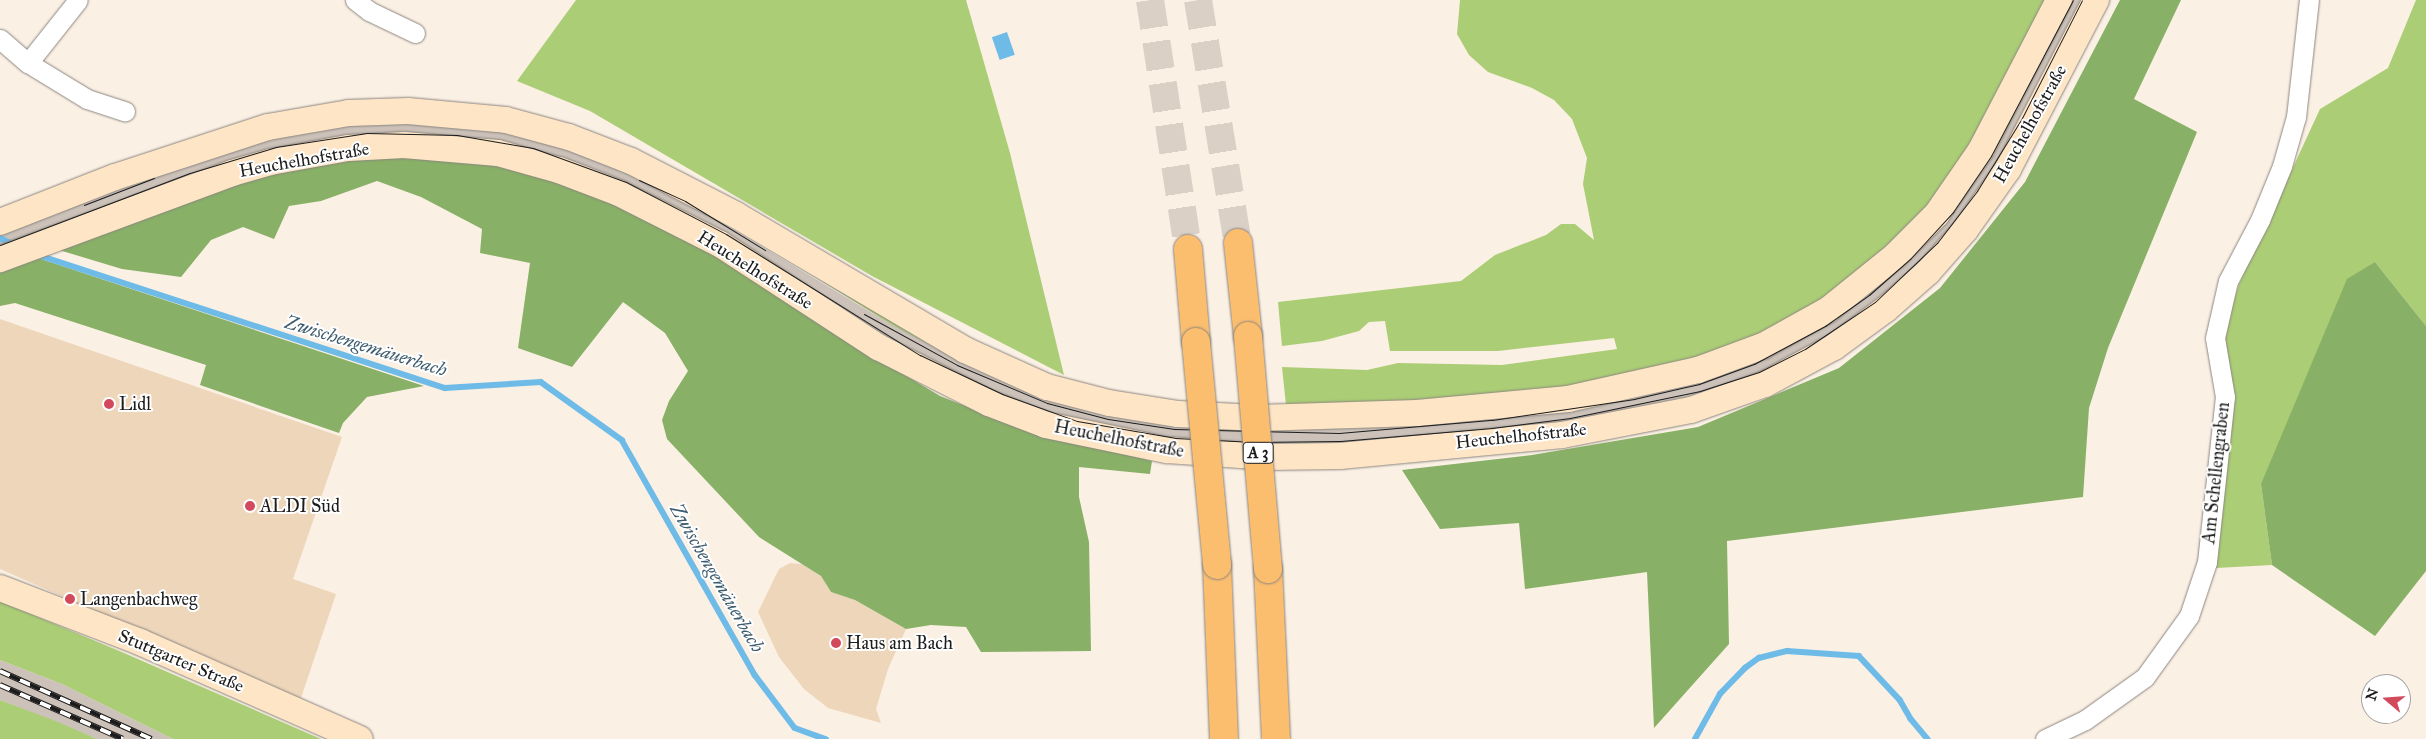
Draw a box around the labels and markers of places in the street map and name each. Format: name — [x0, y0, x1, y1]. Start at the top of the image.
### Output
place label: Lidl — [119, 393, 151, 415]
marker: Lidl — [103, 398, 115, 410]
place label: ALDI Süd — [260, 495, 340, 517]
marker: ALDI Süd — [244, 500, 256, 512]
place label: Langenbachweg — [80, 588, 197, 610]
marker: Langenbachweg — [64, 593, 76, 605]
place label: Haus am Bach — [846, 632, 953, 654]
marker: Haus am Bach — [830, 637, 842, 649]

